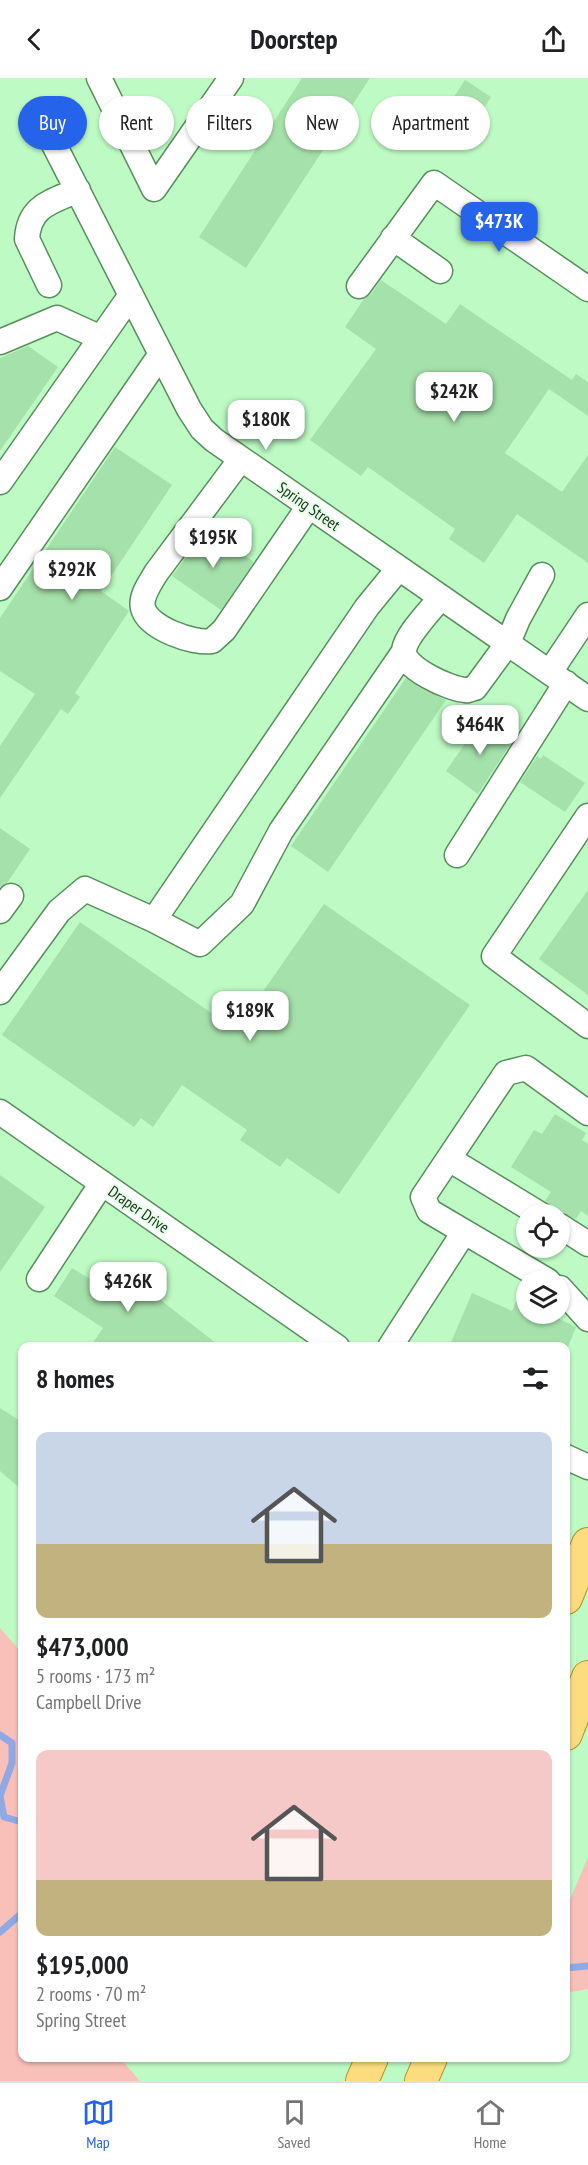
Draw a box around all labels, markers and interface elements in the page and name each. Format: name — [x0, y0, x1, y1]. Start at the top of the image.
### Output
text: Doorstep — [250, 22, 338, 56]
icon: back — [18, 23, 51, 56]
icon: share — [537, 23, 570, 56]
chip: Buy — [18, 96, 87, 150]
chip: Rent — [99, 96, 174, 150]
chip: Filters — [186, 96, 273, 150]
chip: New — [285, 96, 359, 150]
chip: Apartment — [371, 96, 490, 150]
pin: $473K — [457, 202, 541, 253]
text: $473K — [475, 208, 523, 234]
pin: $242K — [412, 372, 496, 423]
text: $242K — [430, 378, 478, 404]
pin: $180K — [224, 400, 308, 451]
text: $180K — [242, 406, 290, 432]
street label: Spring Street — [274, 477, 345, 535]
pin: $195K — [171, 518, 255, 569]
text: $195K — [189, 524, 237, 550]
pin: $292K — [30, 550, 114, 601]
text: $292K — [48, 556, 96, 582]
pin: $464K — [438, 705, 522, 756]
text: $464K — [456, 711, 504, 737]
pin: $189K — [208, 991, 292, 1042]
text: $189K — [226, 997, 274, 1023]
street label: Draper Drive — [105, 1181, 173, 1237]
map controls — [516, 1204, 570, 1324]
button: locate — [516, 1204, 570, 1258]
pin: $426K — [86, 1262, 170, 1313]
text: $426K — [104, 1268, 152, 1294]
button: layers — [516, 1270, 570, 1324]
text: 8 homes — [36, 1362, 114, 1395]
icon: filters — [519, 1362, 552, 1395]
icon: home — [240, 1471, 348, 1579]
text: $473,000 — [36, 1630, 129, 1663]
text: 5 rooms · 173 m² — [36, 1663, 155, 1689]
text: Campbell Drive — [36, 1689, 141, 1715]
icon: home — [240, 1789, 348, 1897]
text: $195,000 — [36, 1948, 129, 1981]
text: 2 rooms · 70 m² — [36, 1981, 146, 2007]
text: Spring Street — [36, 2007, 126, 2033]
tab: Map — [82, 2096, 115, 2152]
tab: Saved — [278, 2096, 311, 2152]
tab: Home — [474, 2096, 507, 2152]

